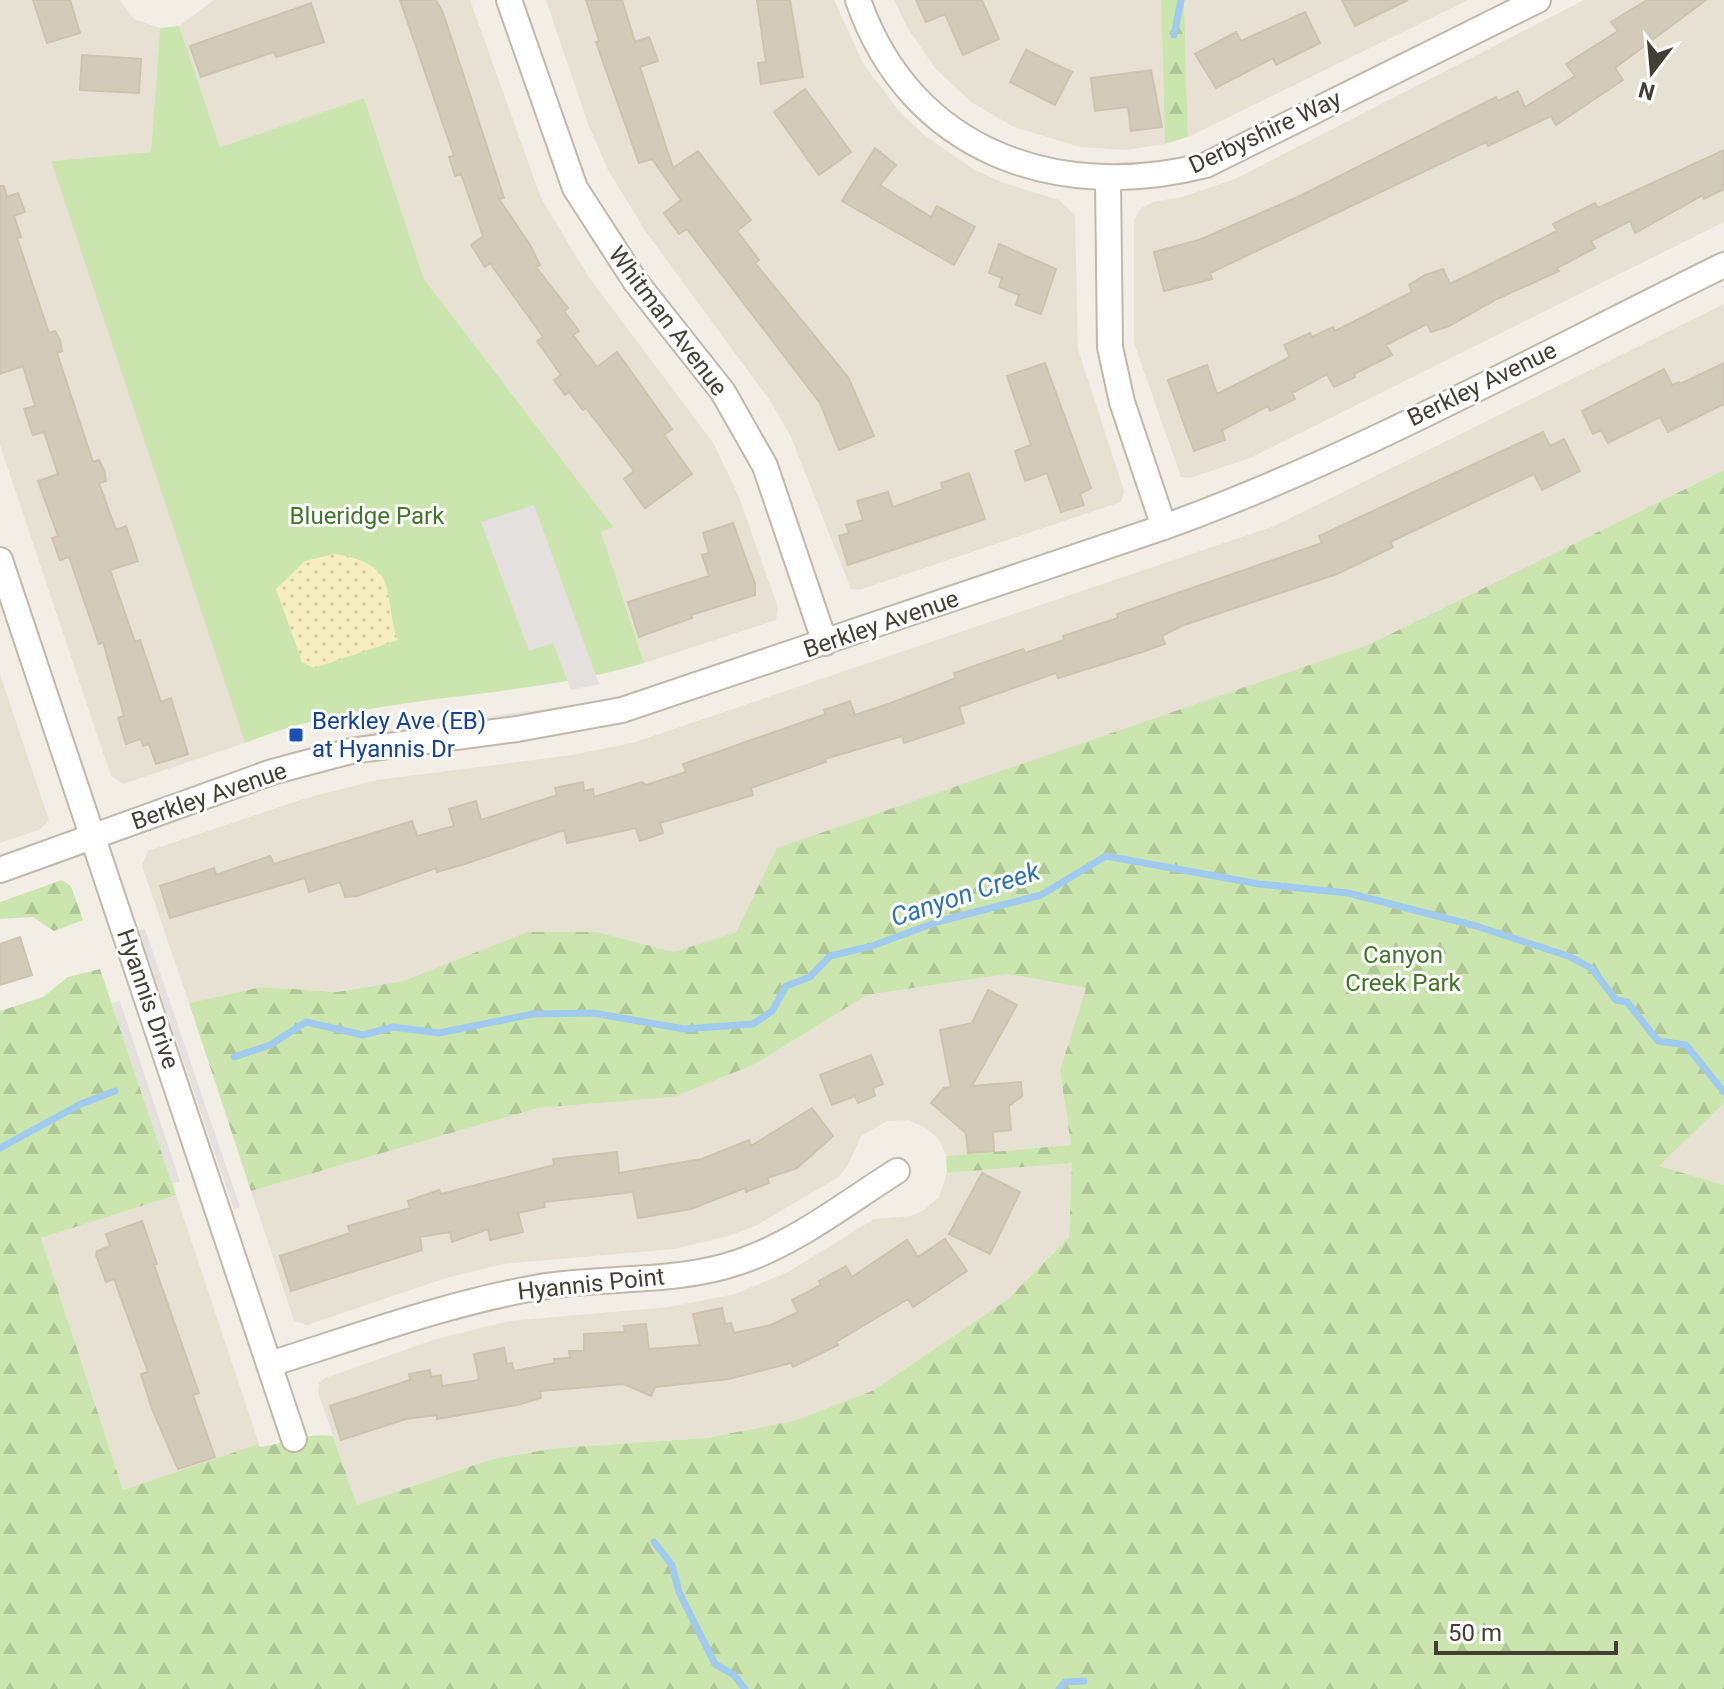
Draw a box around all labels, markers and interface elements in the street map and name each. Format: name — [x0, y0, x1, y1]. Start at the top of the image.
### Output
north arrow — [1612, 32, 1692, 112]
text: N — [1636, 77, 1658, 105]
street label: Derbyshire Way — [1185, 84, 1346, 179]
street label: Whitman Avenue — [603, 241, 733, 401]
street label: Berkley Avenue — [1403, 336, 1561, 432]
park label: Blueridge Park — [290, 502, 445, 530]
street label: Berkley Avenue — [800, 584, 962, 664]
place label: Berkley Ave (EB) at Hyannis Dr — [312, 707, 486, 763]
marker: Berkley Ave (EB) at Hyannis Dr — [287, 726, 305, 744]
street label: Berkley Avenue — [128, 756, 290, 836]
water label: Canyon Creek — [887, 855, 1044, 932]
street label: Hyannis Drive — [111, 925, 185, 1073]
park label: Canyon Creek Park — [1345, 941, 1462, 997]
street label: Hyannis Point — [516, 1262, 666, 1306]
scale bar — [1436, 1605, 1616, 1655]
text: 50 m — [1448, 1619, 1502, 1647]

